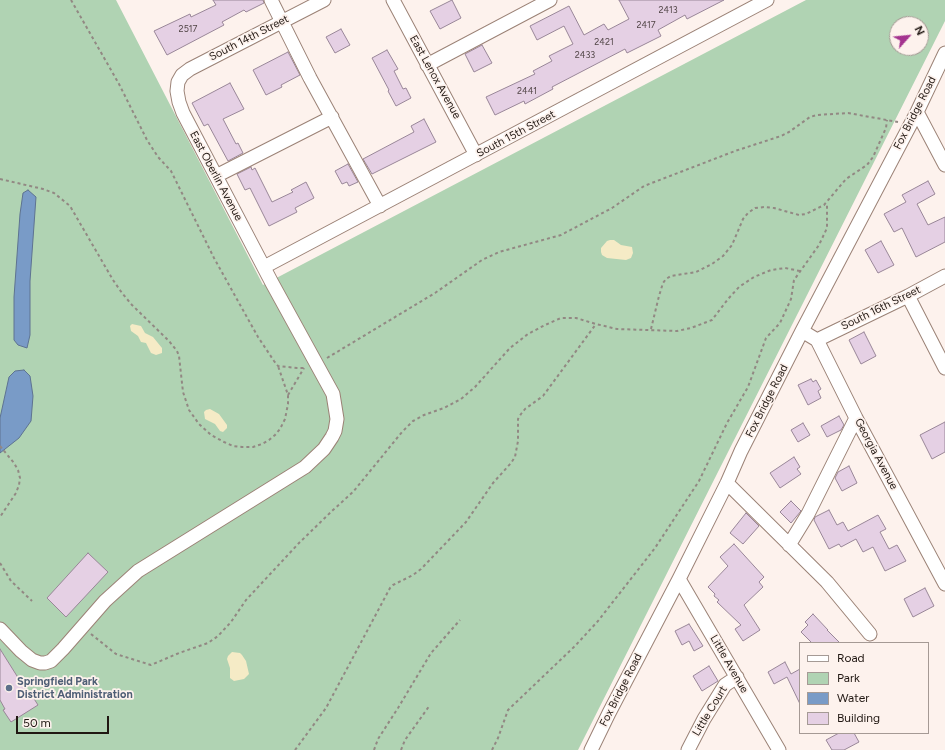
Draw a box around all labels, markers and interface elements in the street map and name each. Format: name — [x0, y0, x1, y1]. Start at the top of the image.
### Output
house number: 2413 — [658, 5, 678, 15]
street label: South 14th Street — [207, 12, 291, 64]
north arrow — [889, 16, 929, 56]
house number: 2417 — [636, 20, 656, 30]
house number: 2517 — [179, 24, 197, 34]
text: N — [912, 24, 927, 38]
street label: East Lenox Avenue — [407, 33, 463, 121]
house number: 2421 — [594, 37, 614, 47]
house number: 2433 — [575, 50, 595, 60]
street label: Fox Bridge Road — [891, 74, 939, 152]
house number: 2441 — [517, 86, 537, 96]
street label: South 15th Street — [475, 108, 557, 160]
street label: East Oberlin Avenue — [187, 129, 245, 223]
street label: South 16th Street — [839, 283, 923, 333]
street label: Fox Bridge Road — [743, 362, 791, 440]
street label: Georgia Avenue — [852, 416, 900, 492]
street label: Little Avenue — [707, 633, 751, 695]
legend — [799, 642, 929, 734]
street label: Fox Bridge Road — [597, 651, 645, 729]
text: Road — [837, 651, 865, 665]
text: Park — [837, 671, 860, 685]
place label: Springfield Park District Administration — [17, 675, 133, 701]
marker: Springfield Park District Administration — [4, 683, 14, 693]
street label: Little Court — [690, 684, 730, 738]
text: Water — [837, 691, 869, 705]
scale bar — [18, 708, 111, 734]
text: Building — [837, 711, 880, 725]
text: 50 m — [23, 716, 51, 730]

